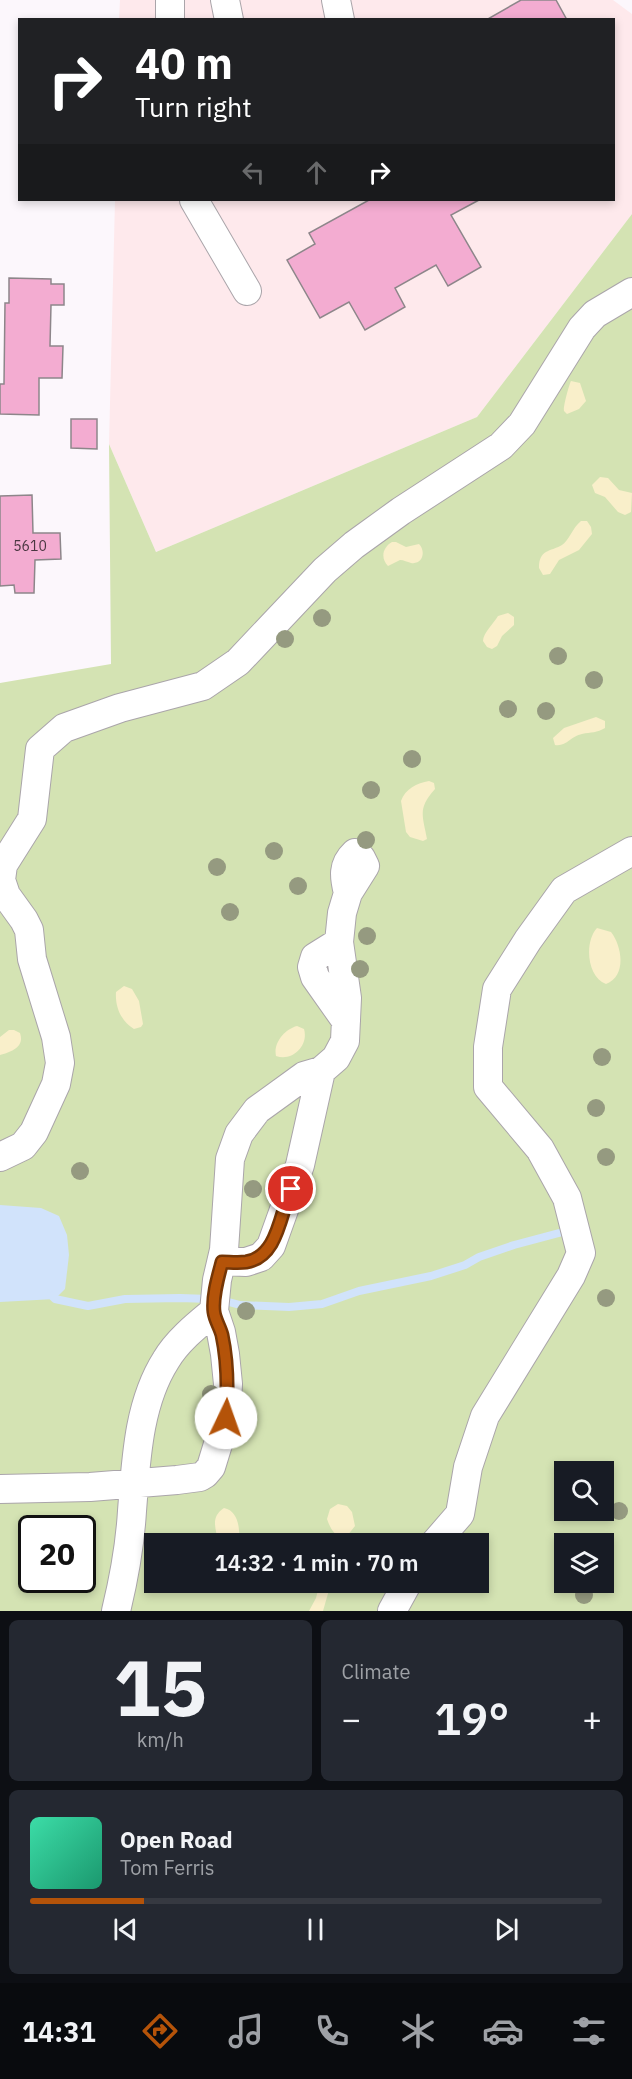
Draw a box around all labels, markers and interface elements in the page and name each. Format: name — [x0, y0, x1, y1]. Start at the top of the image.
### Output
text: 40 m — [135, 36, 233, 91]
icon: right — [36, 42, 114, 120]
text: Turn right — [135, 89, 252, 124]
icon: left — [237, 156, 270, 189]
icon: ahead — [300, 156, 333, 189]
icon: right — [363, 156, 396, 189]
house number: 5610 — [13, 537, 47, 555]
pin — [265, 1163, 316, 1214]
icon: arrive — [274, 1172, 307, 1205]
position arrow — [194, 1386, 258, 1450]
map controls — [554, 1461, 614, 1593]
button: search — [554, 1461, 614, 1521]
speed limit sign: 20 — [18, 1515, 96, 1593]
button: layers — [554, 1533, 614, 1593]
text: 14:32 · 1 min · 70 m — [215, 1548, 419, 1577]
text: 15 — [113, 1636, 207, 1737]
text: Climate — [342, 1658, 410, 1685]
text: 19° — [434, 1689, 509, 1747]
text: − — [342, 1697, 361, 1740]
text: + — [582, 1697, 602, 1740]
text: km/h — [137, 1726, 184, 1753]
text: Open Road — [120, 1825, 233, 1854]
text: Tom Ferris — [120, 1854, 215, 1881]
icon: previous — [109, 1913, 142, 1946]
icon: pause — [299, 1913, 332, 1946]
icon: next — [490, 1913, 523, 1946]
icon: directions — [139, 2010, 181, 2052]
icon: music — [225, 2010, 267, 2052]
icon: phone — [311, 2010, 353, 2052]
icon: climate — [397, 2010, 439, 2052]
icon: car — [482, 2010, 524, 2052]
icon: filters — [568, 2010, 610, 2052]
text: 14:31 — [22, 2014, 96, 2049]

